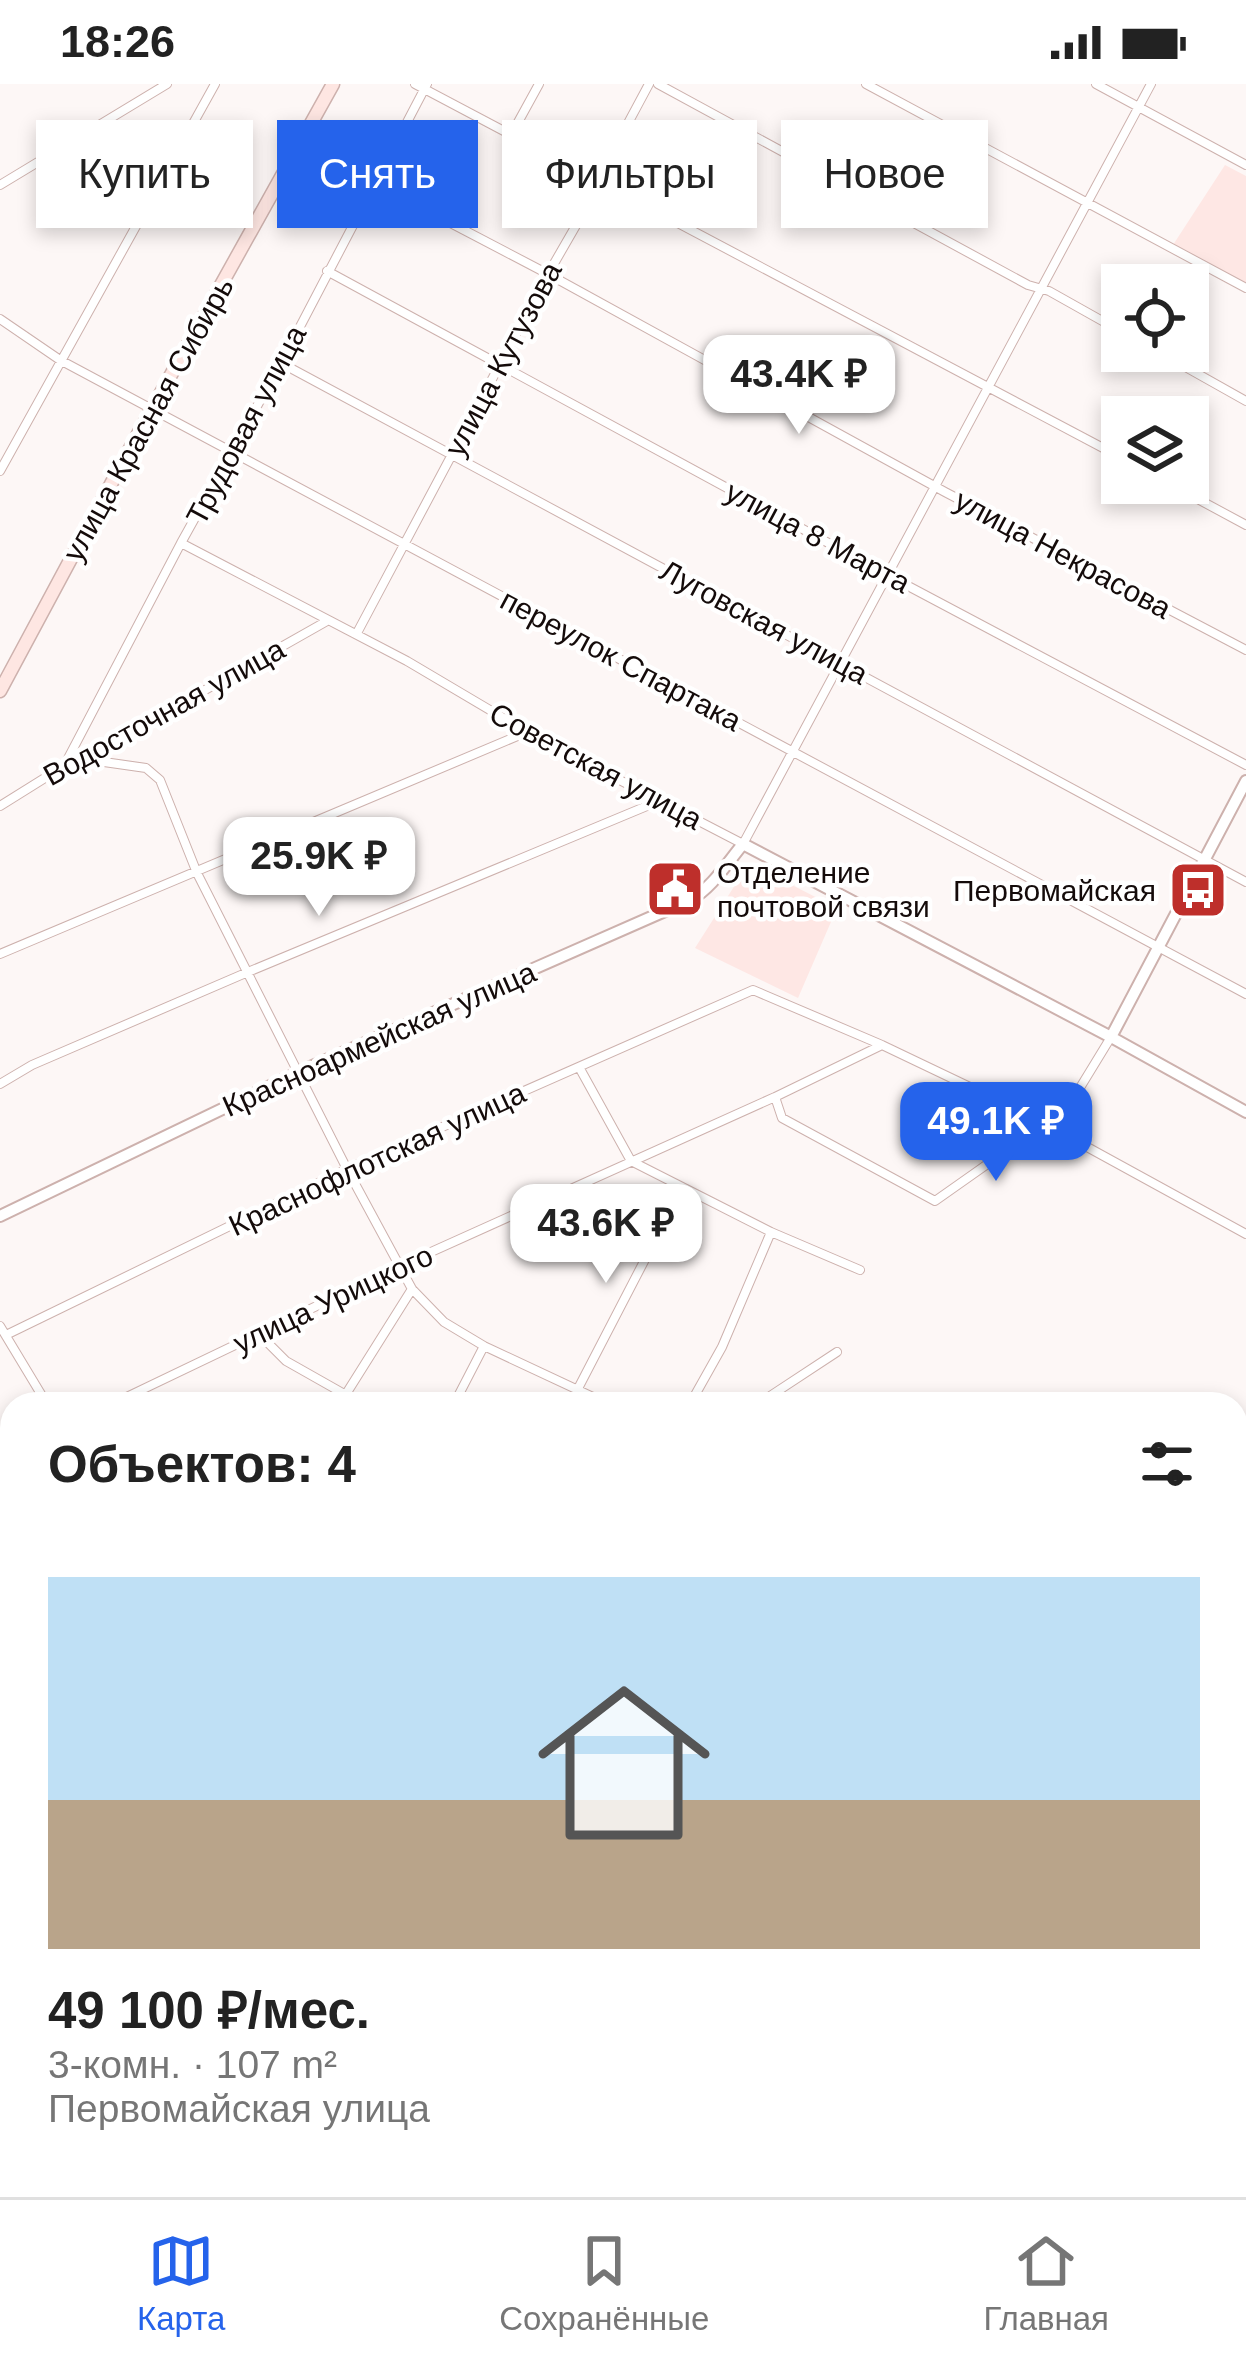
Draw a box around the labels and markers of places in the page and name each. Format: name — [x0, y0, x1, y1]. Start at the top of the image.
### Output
pin: 43.4K ₽ — [688, 335, 910, 437]
pin: 25.9K ₽ — [208, 817, 430, 919]
place label: Отделение почтовой связи — [717, 856, 930, 923]
public building icon: Отделение почтовой связи — [644, 858, 706, 920]
bus stop icon: Первомайская — [1167, 859, 1229, 921]
place label: Первомайская — [953, 874, 1156, 907]
pin: 49.1K ₽ — [885, 1082, 1107, 1184]
pin: 43.6K ₽ — [495, 1184, 717, 1286]

